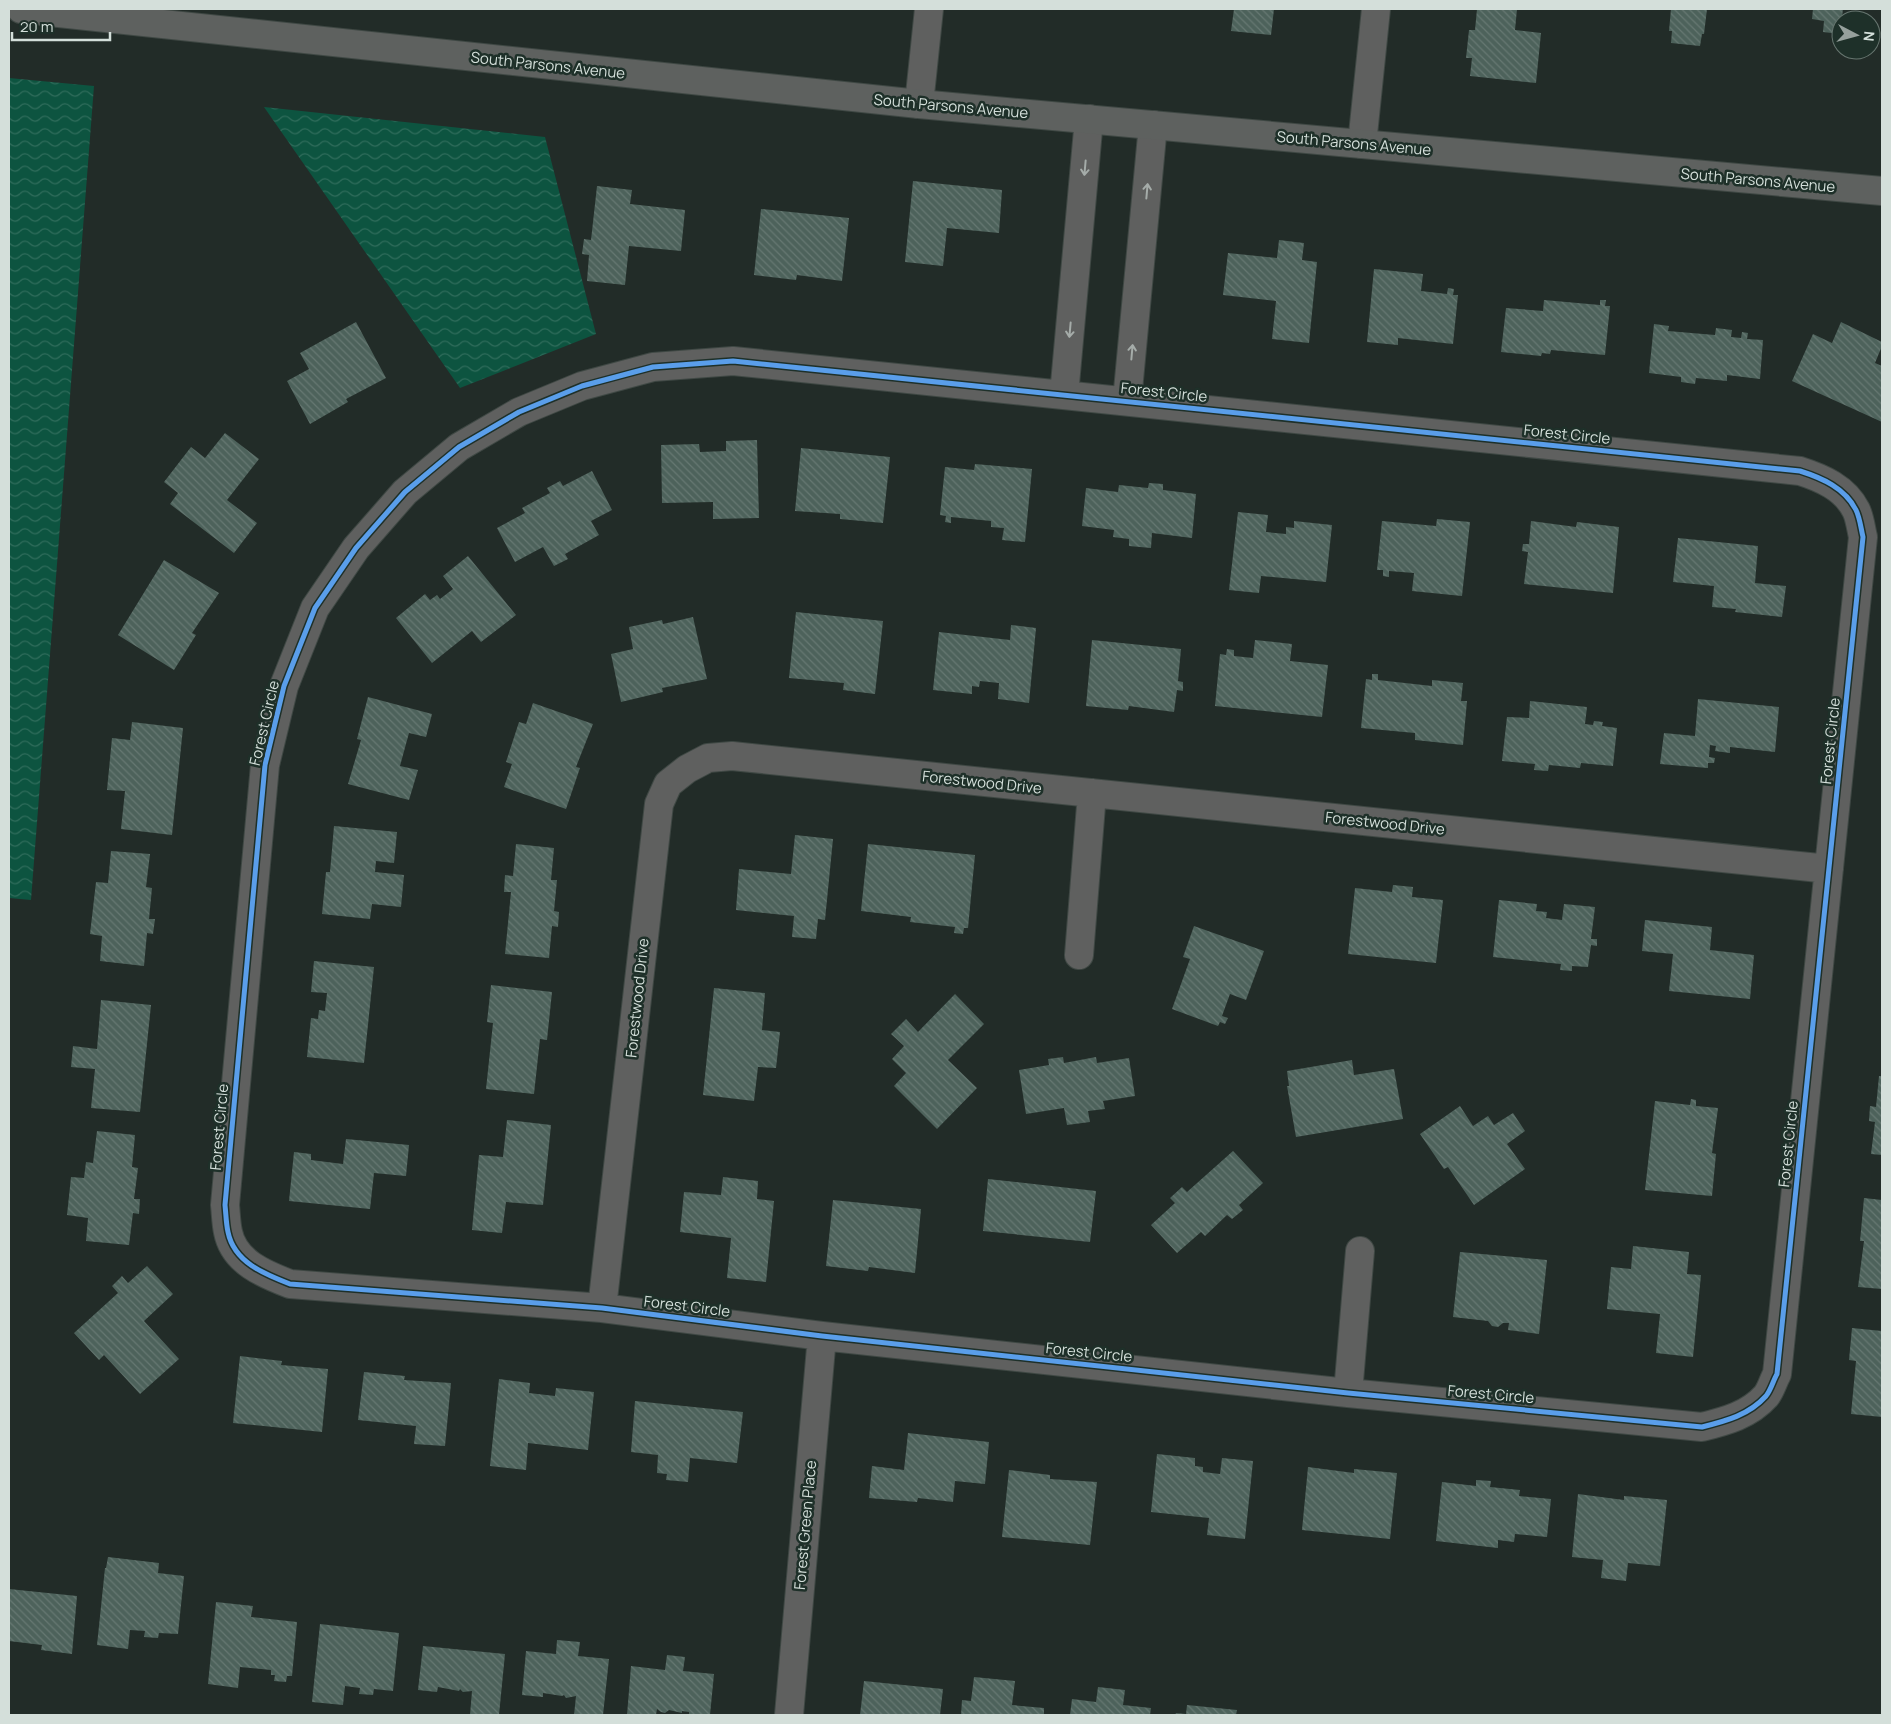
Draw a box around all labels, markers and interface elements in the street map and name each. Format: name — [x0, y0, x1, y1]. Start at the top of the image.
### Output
scale bar — [12, 10, 110, 42]
north arrow — [1831, 10, 1881, 60]
text: 20 m — [20, 16, 53, 37]
text: N — [1859, 30, 1879, 42]
street label: South Parsons Avenue — [470, 46, 626, 84]
street label: South Parsons Avenue — [873, 89, 1029, 123]
street label: South Parsons Avenue — [1276, 126, 1432, 160]
one-way arrow — [1080, 160, 1090, 176]
street label: South Parsons Avenue — [1680, 163, 1836, 197]
one-way arrow — [1142, 183, 1152, 199]
one-way arrow — [1065, 321, 1075, 337]
one-way arrow — [1127, 345, 1137, 361]
street label: Forest Circle — [1120, 377, 1209, 407]
street label: Forest Circle — [1523, 419, 1612, 449]
street label: Forest Circle — [244, 678, 284, 768]
street label: Forest Circle — [1815, 696, 1845, 785]
street label: Forestwood Drive — [921, 765, 1043, 799]
street label: Forestwood Drive — [1324, 806, 1446, 840]
street label: Forestwood Drive — [620, 937, 654, 1059]
street label: Forest Circle — [205, 1083, 233, 1171]
street label: Forest Circle — [1773, 1099, 1803, 1188]
street label: Forest Circle — [643, 1290, 732, 1322]
street label: Forest Circle — [1045, 1337, 1134, 1367]
street label: Forest Circle — [1447, 1380, 1535, 1408]
street label: Forest Green Place — [789, 1459, 821, 1591]

